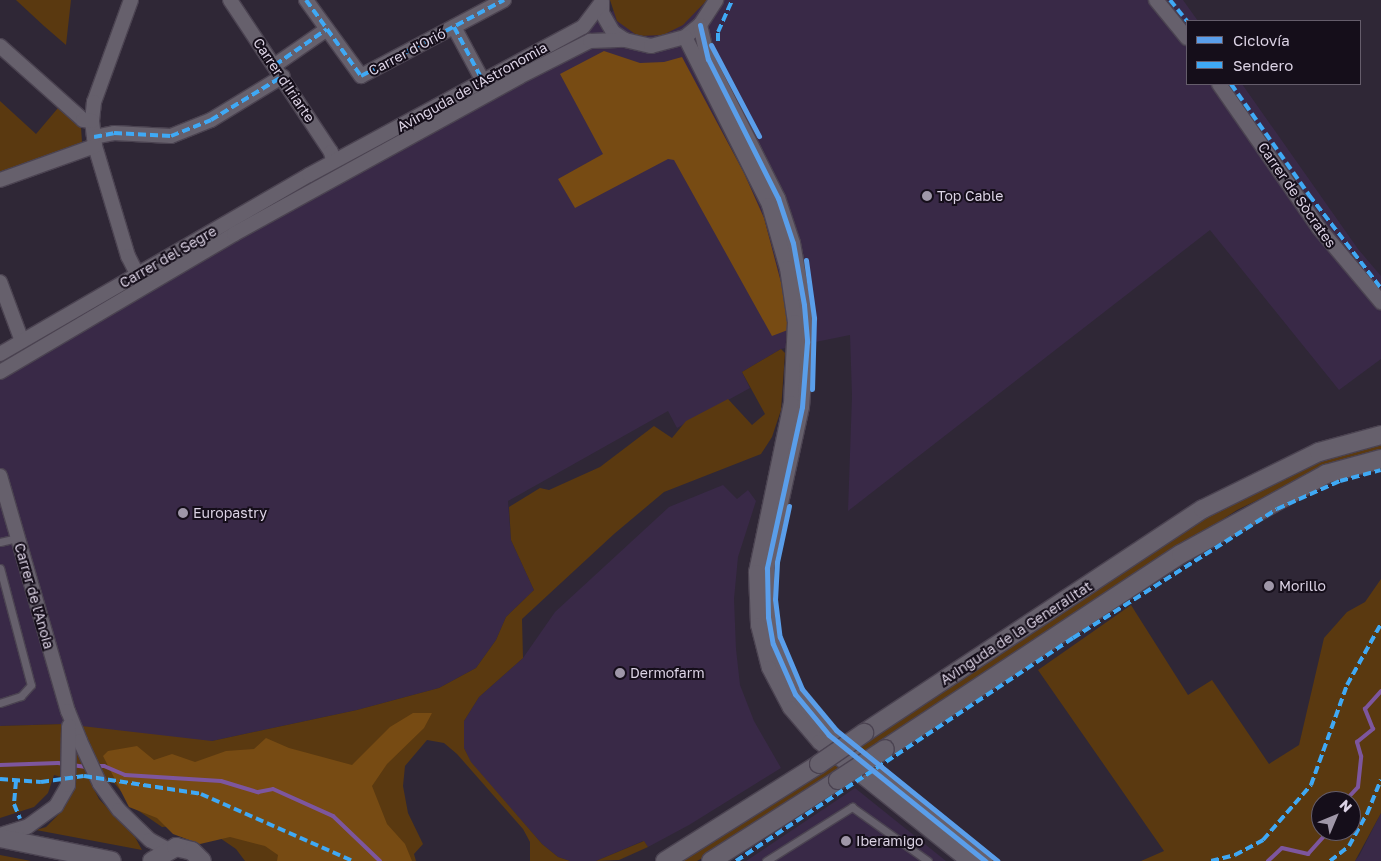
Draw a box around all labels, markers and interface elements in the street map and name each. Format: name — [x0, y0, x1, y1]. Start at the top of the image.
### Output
legend — [1186, 20, 1361, 85]
street label: Carrer d'Orió — [366, 25, 448, 79]
text: Ciclovía — [1233, 31, 1290, 49]
street label: Carrer d'Iriarte — [250, 35, 318, 125]
street label: Avinguda de l'Astronomia — [394, 39, 550, 135]
text: Sendero — [1233, 56, 1293, 74]
street label: Carrer de Sòcrates — [1254, 139, 1340, 251]
place label: Top Cable — [937, 188, 1003, 204]
marker: Top Cable — [921, 190, 933, 202]
street label: Carrer del Segre — [117, 222, 219, 292]
place label: Europastry — [193, 505, 267, 521]
marker: Europastry — [177, 507, 189, 519]
street label: Carrer de l'Anoia — [11, 541, 57, 651]
street label: Avinguda de la Generalitat — [937, 578, 1095, 688]
place label: Morillo — [1279, 578, 1326, 594]
marker: Morillo — [1263, 580, 1275, 592]
place label: Dermofarm — [630, 665, 705, 681]
marker: Dermofarm — [614, 667, 626, 679]
north arrow — [1311, 791, 1361, 841]
text: N — [1336, 796, 1356, 816]
place label: Iberamigo — [856, 833, 924, 849]
marker: Iberamigo — [840, 835, 852, 847]

